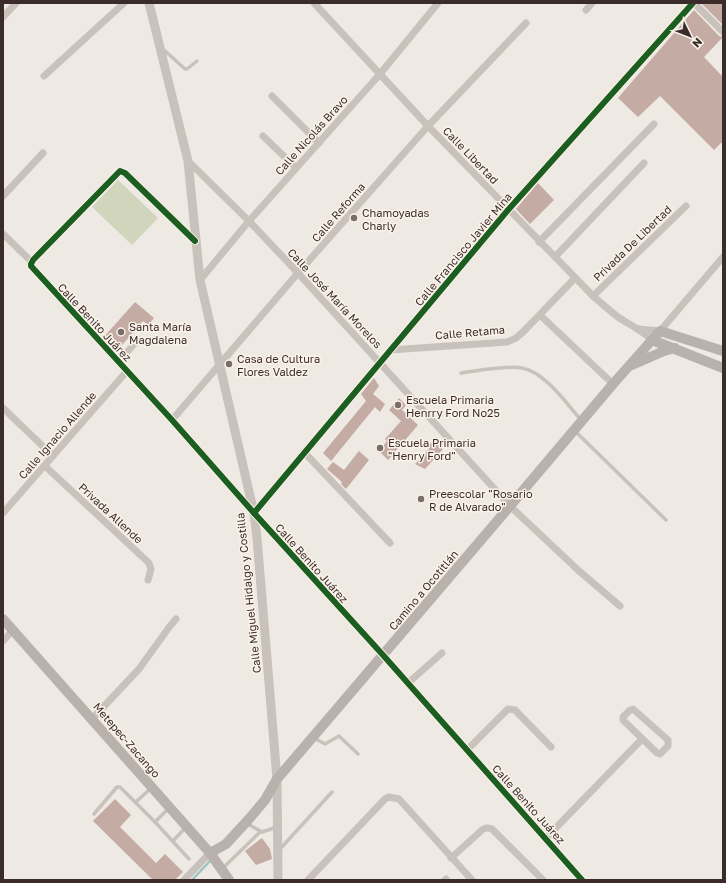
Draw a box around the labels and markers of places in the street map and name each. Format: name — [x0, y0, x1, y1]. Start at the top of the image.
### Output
place label: Chamoyadas Charly — [362, 206, 430, 232]
marker: Chamoyadas Charly — [349, 213, 359, 223]
place label: Santa María Magdalena — [129, 320, 191, 346]
marker: Santa María Magdalena — [116, 327, 126, 337]
place label: Casa de Cultura Flores Valdez — [237, 352, 320, 378]
marker: Casa de Cultura Flores Valdez — [224, 359, 234, 369]
place label: Escuela Primaria Henrry Ford No25 — [406, 393, 500, 419]
marker: Escuela Primaria Henrry Ford No25 — [393, 400, 403, 410]
place label: Escuela Primaria "Henry Ford" — [388, 436, 476, 462]
marker: Escuela Primaria "Henry Ford" — [375, 443, 385, 453]
place label: Preescolar "Rosario R de Alvarado" — [429, 487, 533, 513]
marker: Preescolar "Rosario R de Alvarado" — [416, 494, 426, 504]

